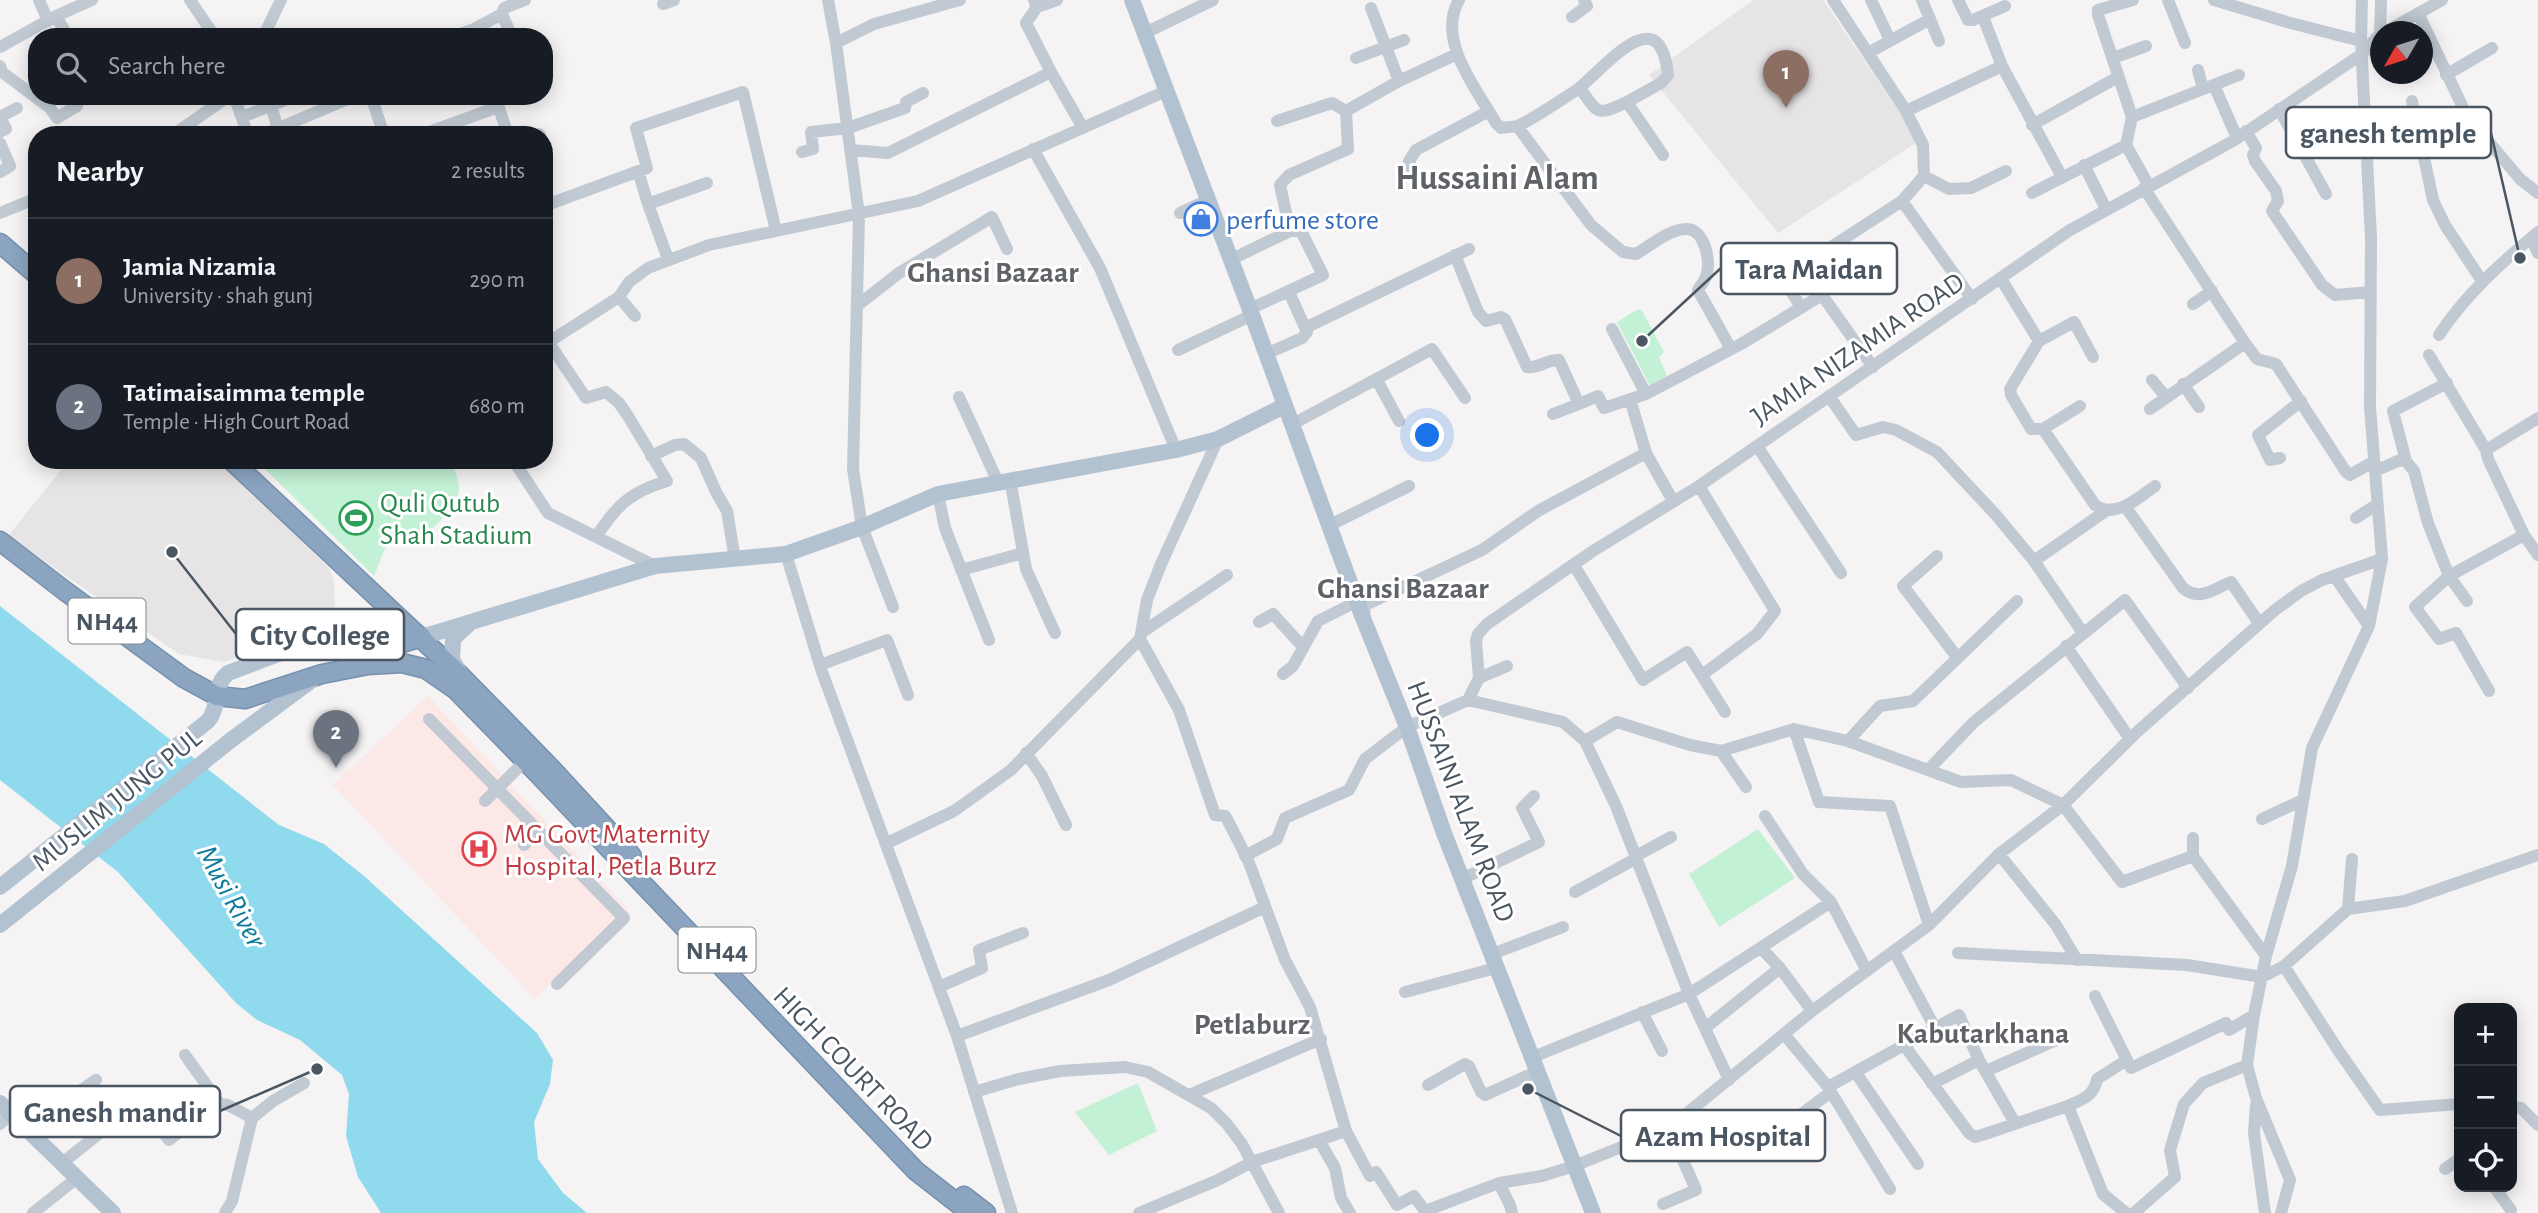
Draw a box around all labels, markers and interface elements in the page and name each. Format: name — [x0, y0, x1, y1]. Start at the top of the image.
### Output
north arrow — [2370, 21, 2433, 84]
search box — [28, 28, 553, 105]
icon: search — [52, 48, 90, 86]
pin: 1 — [1763, 50, 1809, 108]
text: Search here — [108, 53, 226, 79]
callout: ganesh temple — [2286, 107, 2491, 158]
text: ganesh temple — [2300, 119, 2476, 149]
text: Nearby — [56, 157, 144, 187]
text: 2 results — [451, 160, 525, 183]
district label: Hussaini Alam — [1395, 161, 1599, 196]
shop icon: perfume store — [1182, 200, 1220, 238]
place label: perfume store — [1226, 207, 1379, 235]
callout: Tara Maidan — [1721, 243, 1897, 294]
text: Jamia Nizamia — [123, 254, 276, 280]
text: Tara Maidan — [1735, 255, 1883, 285]
district label: Ghansi Bazaar — [907, 258, 1079, 288]
street label: JAMIA NIZAMIA ROAD — [1747, 268, 1970, 431]
text: 1 — [75, 269, 83, 292]
text: 290 m — [469, 269, 525, 292]
text: University · shah gunj — [123, 285, 313, 308]
text: Tatimaisaimma temple — [123, 380, 365, 406]
text: 2 — [74, 395, 84, 418]
text: 680 m — [469, 395, 525, 418]
text: Temple · High Court Road — [123, 411, 349, 434]
your location — [1410, 418, 1444, 452]
place label: Quli Qutub Shah Stadium — [380, 490, 532, 550]
sports icon: Quli Qutub Shah Stadium — [337, 499, 375, 537]
district label: Ghansi Bazaar — [1317, 574, 1489, 604]
road number: NH44 — [68, 598, 146, 643]
callout: City College — [236, 609, 404, 660]
text: City College — [250, 621, 390, 651]
street label: HUSSAINI ALAM ROAD — [1401, 677, 1519, 926]
pin: 2 — [313, 710, 359, 768]
street label: MUSLIM JUNG PUL — [27, 724, 207, 877]
place label: MG Govt Maternity Hospital, Petla Burz — [504, 821, 717, 881]
hospital icon: MG Govt Maternity Hospital, Petla Burz — [460, 830, 498, 868]
water label: Musi River — [191, 840, 272, 954]
road number: NH44 — [678, 928, 756, 973]
street label: HIGH COURT ROAD — [767, 982, 938, 1157]
map controls — [2454, 1003, 2517, 1192]
button: + — [2454, 1003, 2517, 1066]
district label: Petlaburz — [1194, 1010, 1310, 1040]
district label: Kabutarkhana — [1897, 1019, 2069, 1049]
button: − — [2454, 1066, 2517, 1129]
callout: Ganesh mandir — [10, 1086, 220, 1137]
text: Ganesh mandir — [24, 1098, 207, 1128]
callout: Azam Hospital — [1621, 1110, 1825, 1161]
text: Azam Hospital — [1635, 1122, 1811, 1152]
button: locate — [2454, 1129, 2517, 1192]

